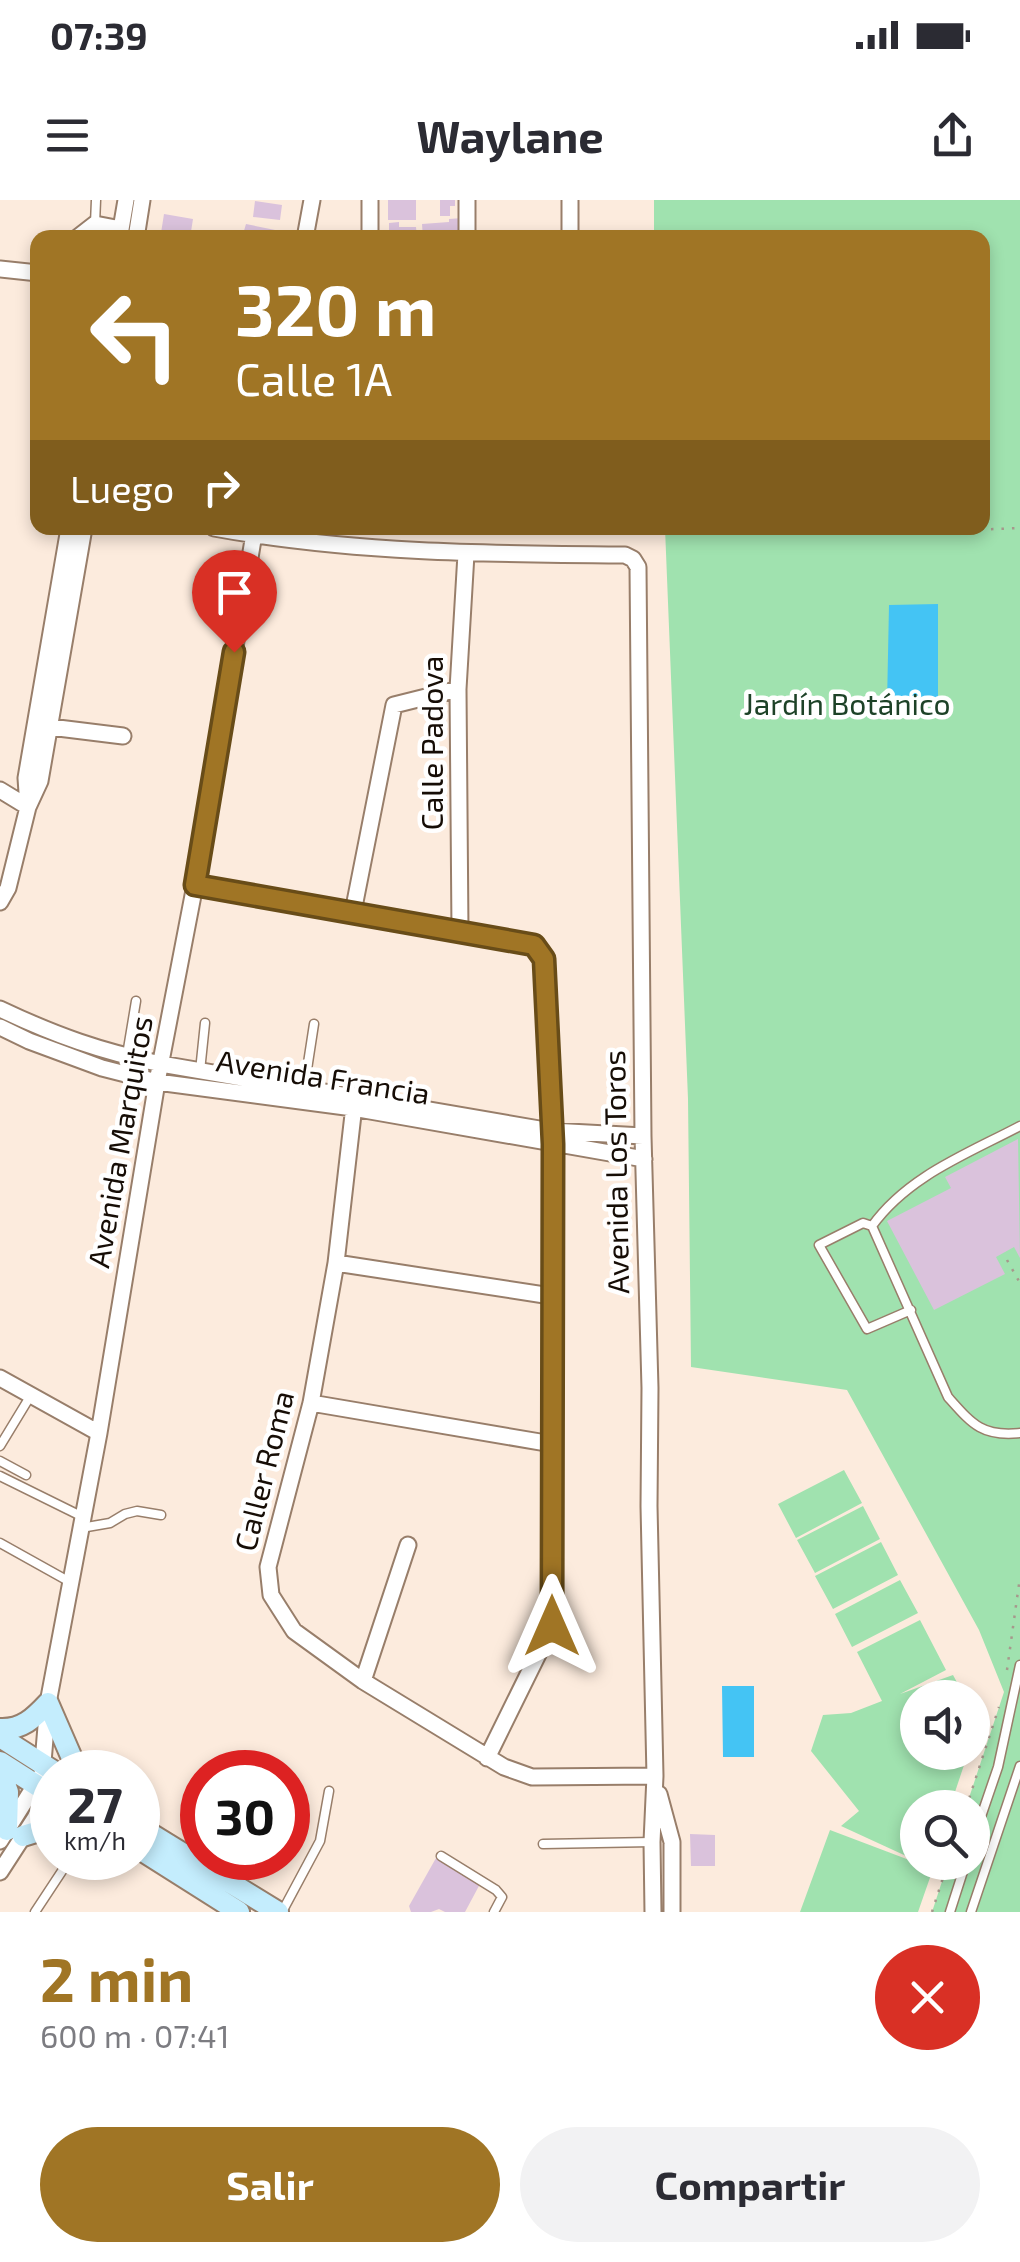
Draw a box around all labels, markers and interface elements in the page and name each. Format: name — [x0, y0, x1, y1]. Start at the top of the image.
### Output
text: 07:39 — [50, 12, 148, 58]
icon: menu — [40, 108, 95, 163]
text: Waylane — [416, 108, 604, 162]
icon: share — [925, 108, 980, 163]
text: 320 m — [235, 266, 436, 350]
icon: left — [70, 270, 200, 400]
text: Calle 1A — [235, 351, 392, 405]
icon: right — [194, 460, 249, 515]
text: Luego — [70, 465, 174, 511]
pin — [192, 550, 277, 653]
icon: arrive — [207, 565, 262, 620]
street label: Calle Padova — [413, 656, 449, 830]
park label: Jardín Botánico — [743, 685, 951, 721]
street label: Avenida Marquitos — [79, 1013, 159, 1270]
street label: Avenida Francia — [214, 1041, 432, 1111]
street label: Avenida Los Toros — [595, 1050, 635, 1294]
street label: Caller Roma — [226, 1387, 300, 1554]
position arrow — [500, 1574, 604, 1678]
map controls — [900, 1680, 990, 1880]
button: sound — [900, 1680, 990, 1770]
speed limit sign: 30 — [180, 1750, 310, 1880]
text: 27 — [67, 1773, 123, 1833]
button: search — [900, 1790, 990, 1880]
text: km/h — [64, 1825, 126, 1855]
text: 2 min — [40, 1942, 193, 2014]
button: close — [875, 1945, 980, 2050]
text: 600 m · 07:41 — [40, 2016, 230, 2054]
button: Salir — [40, 2127, 500, 2242]
button: Compartir — [520, 2127, 980, 2242]

